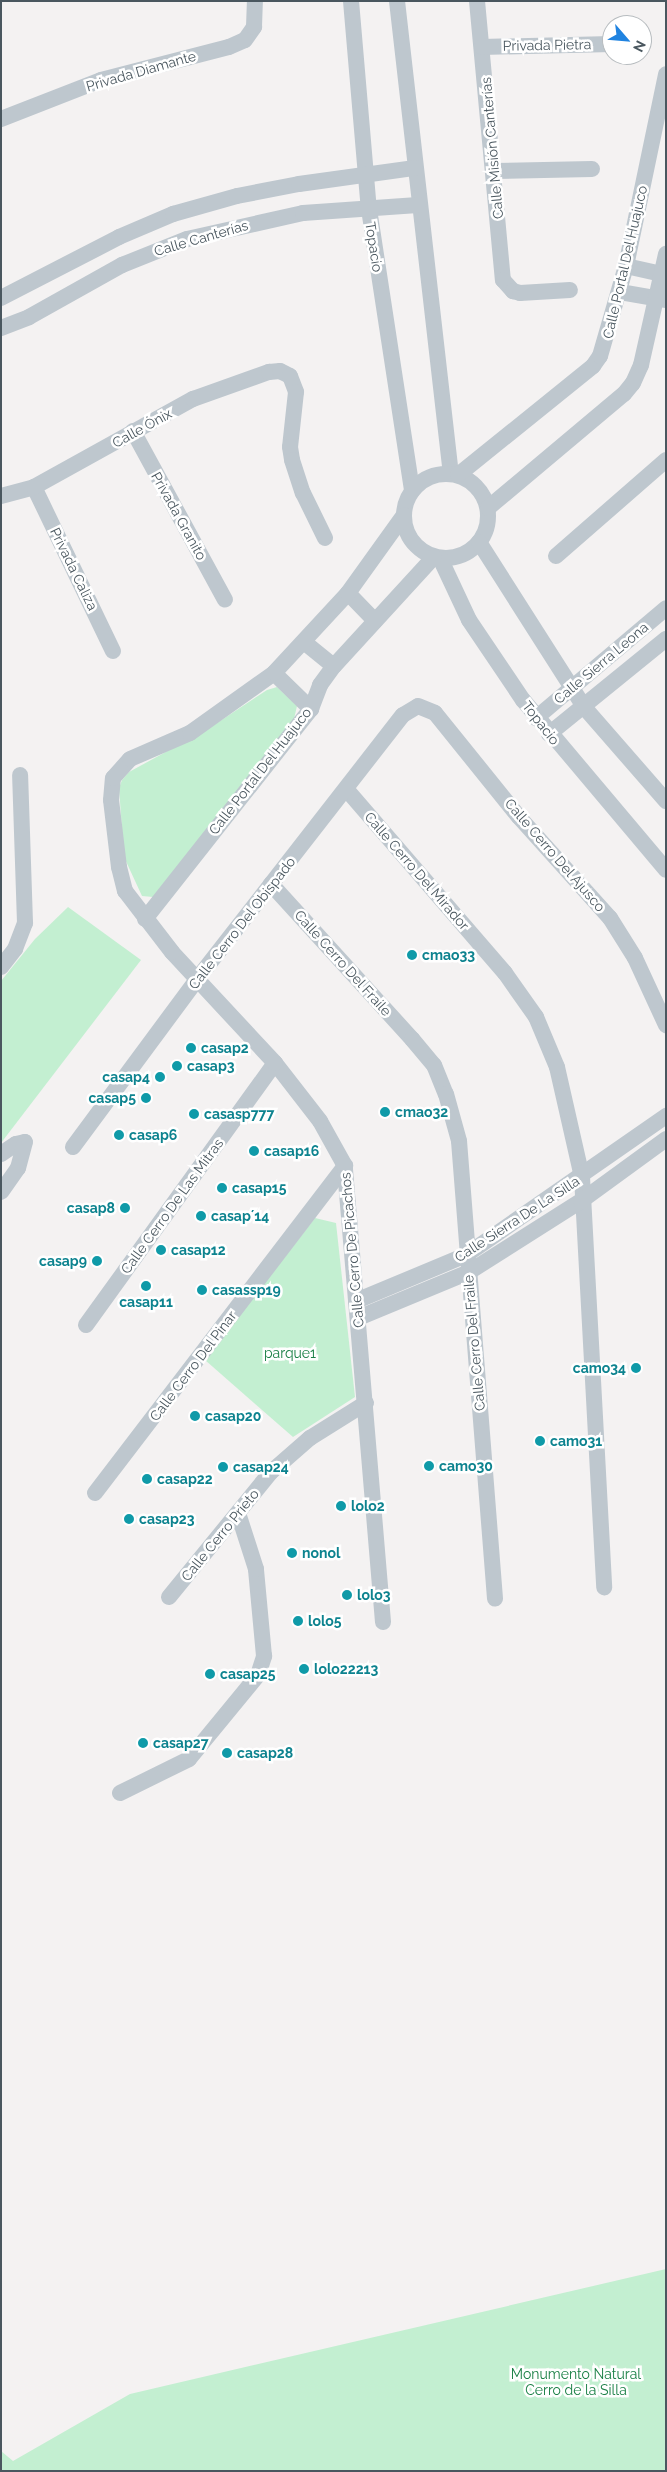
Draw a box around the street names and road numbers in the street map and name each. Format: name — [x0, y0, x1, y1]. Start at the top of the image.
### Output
street label: Privada Pietra — [503, 36, 591, 54]
street label: Privada Diamante — [84, 47, 198, 95]
street label: Calle Misión Canterías — [477, 76, 507, 220]
street label: Calle Portal Del Huajuco — [599, 183, 651, 341]
street label: Calle Canterías — [152, 217, 250, 259]
street label: Topacio — [362, 221, 386, 273]
street label: Calle Ónix — [109, 405, 175, 451]
street label: Privada Granito — [148, 469, 210, 563]
street label: Privada Caliza — [47, 525, 101, 613]
street label: Calle Sierra Leona — [550, 619, 652, 707]
street label: Topacio — [519, 698, 563, 748]
street label: Calle Portal Del Huajuco — [205, 704, 315, 838]
street label: Calle Cerro Del Ajusco — [501, 795, 609, 915]
street label: Calle Cerro Del Mirador — [361, 808, 473, 934]
street label: Calle Cerro Del Obispado — [185, 853, 299, 993]
street label: Calle Cerro Del Fraile — [291, 907, 395, 1019]
street label: Calle Cerro De Las Mitras — [117, 1135, 227, 1277]
street label: Calle Cerro De Picachos — [337, 1172, 367, 1328]
street label: Calle Sierra De La Silla — [451, 1172, 583, 1266]
street label: Calle Cerro Del Fraile — [460, 1274, 488, 1412]
street label: Calle Cerro Del Pinar — [146, 1307, 240, 1425]
street label: Calle Cerro Prieto — [178, 1486, 262, 1584]

